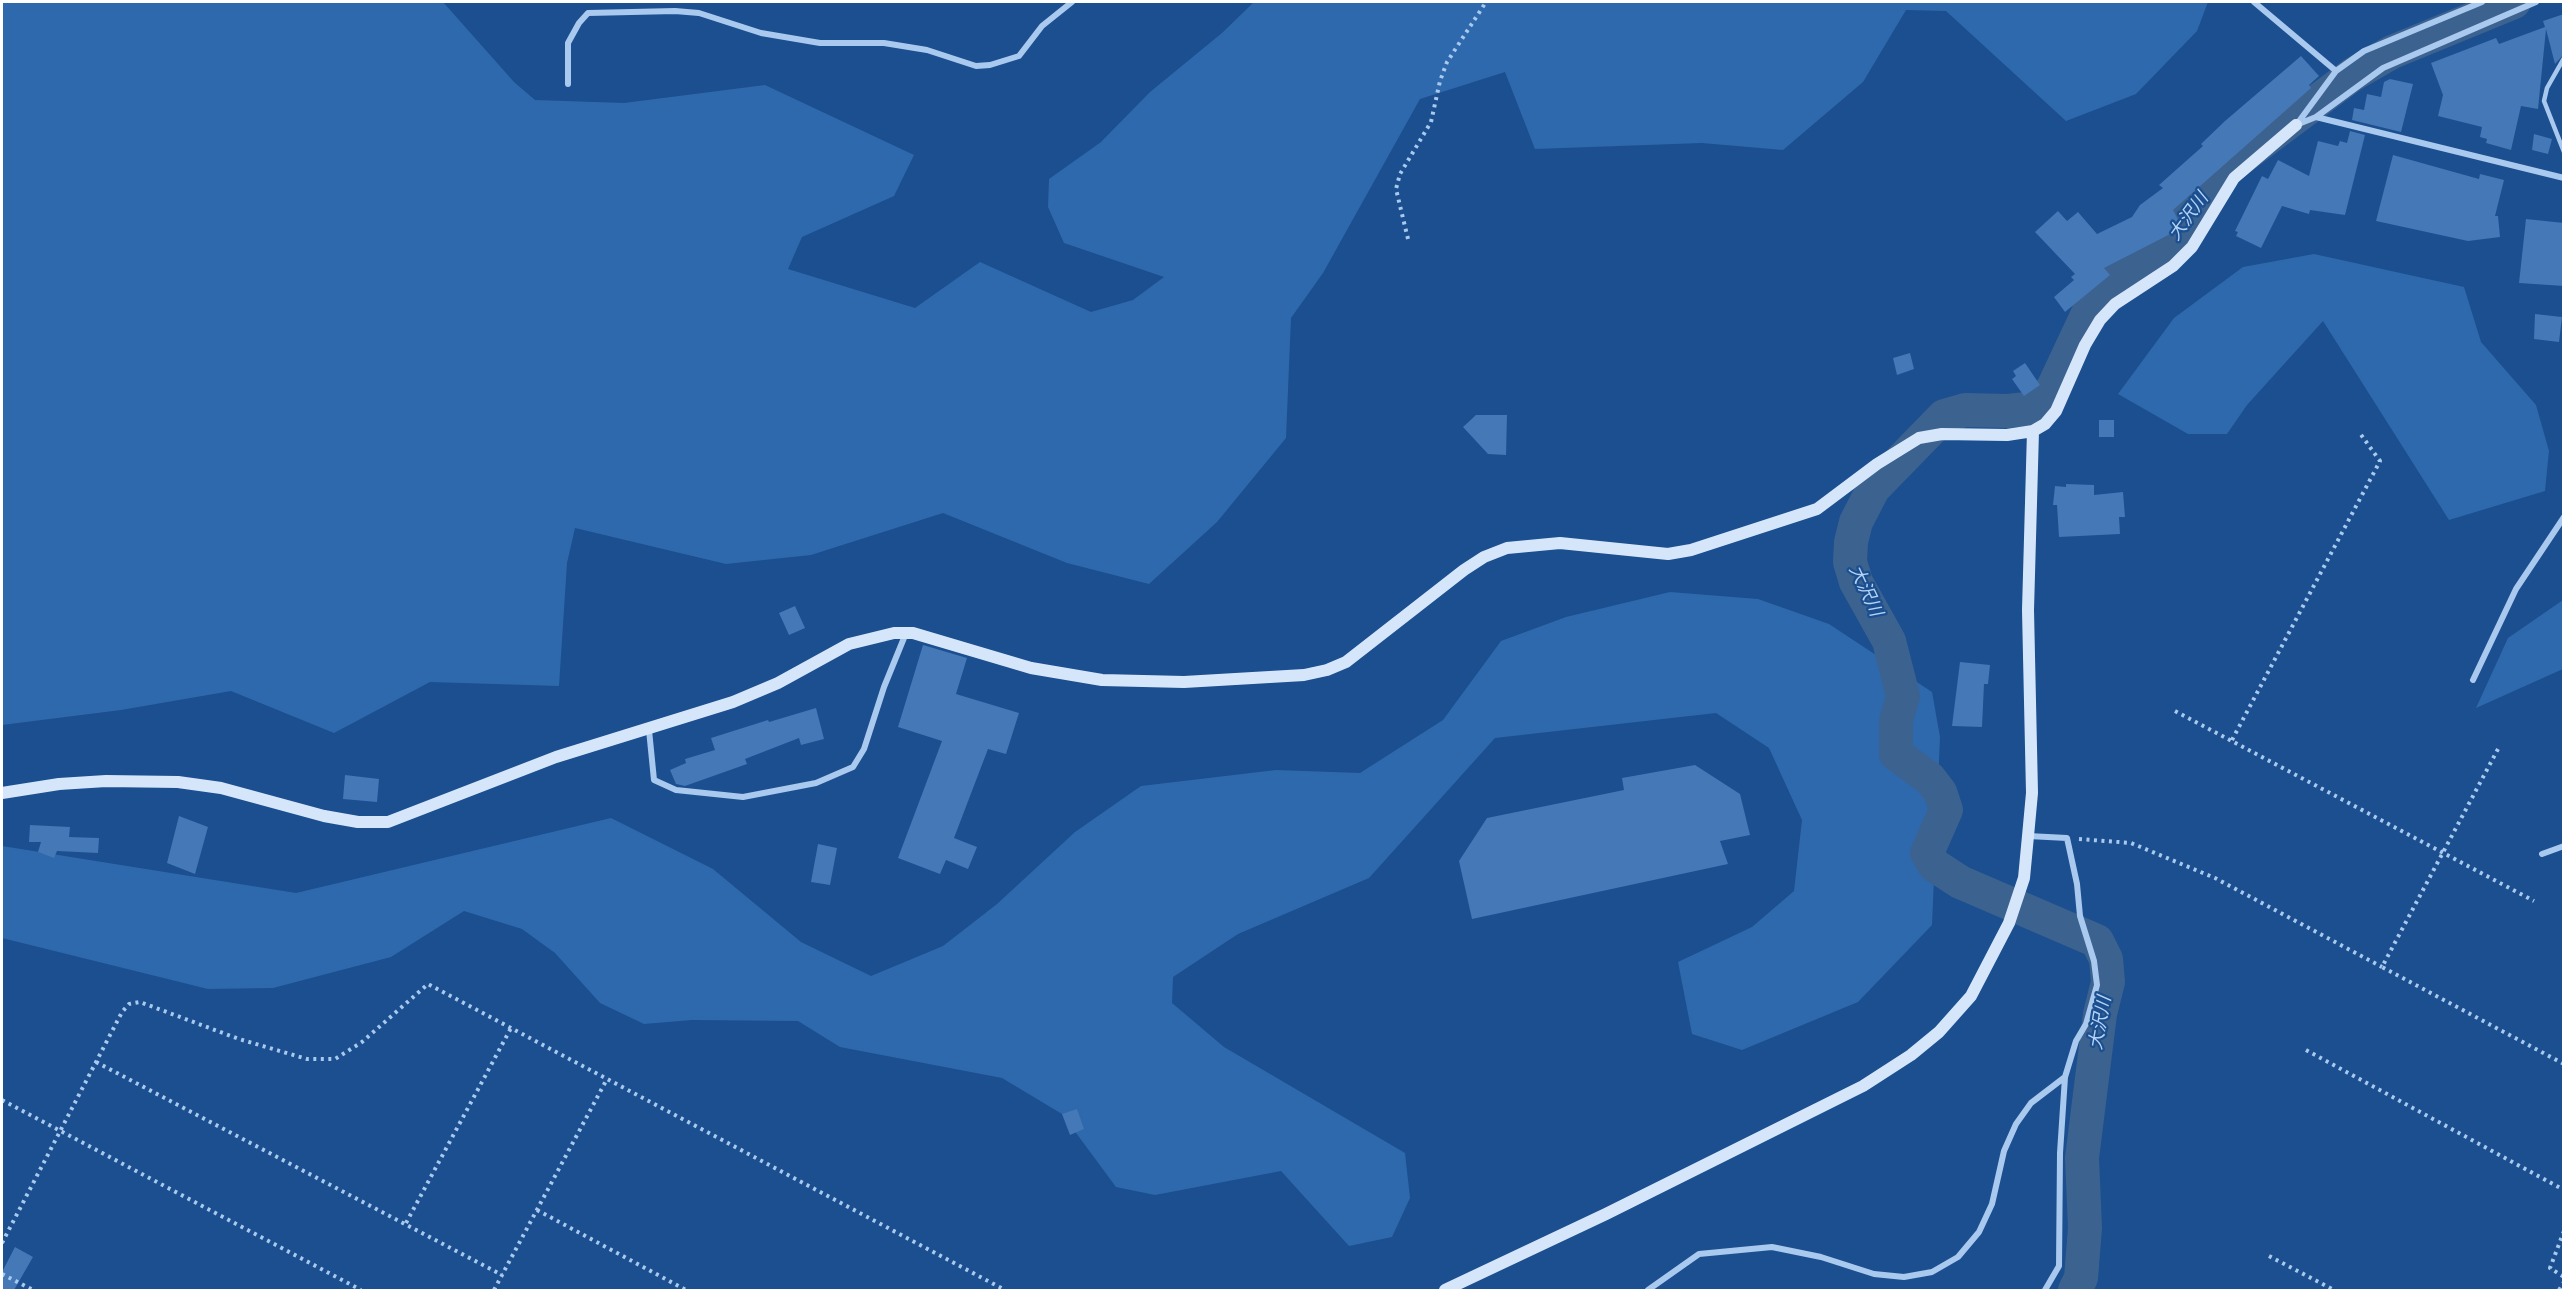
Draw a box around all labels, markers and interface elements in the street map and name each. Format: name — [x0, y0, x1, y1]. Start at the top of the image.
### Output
water label: 大沢川 — [2164, 189, 2214, 245]
water label: 大沢川 — [1844, 562, 1886, 620]
water label: 大沢川 — [2086, 995, 2116, 1051]

